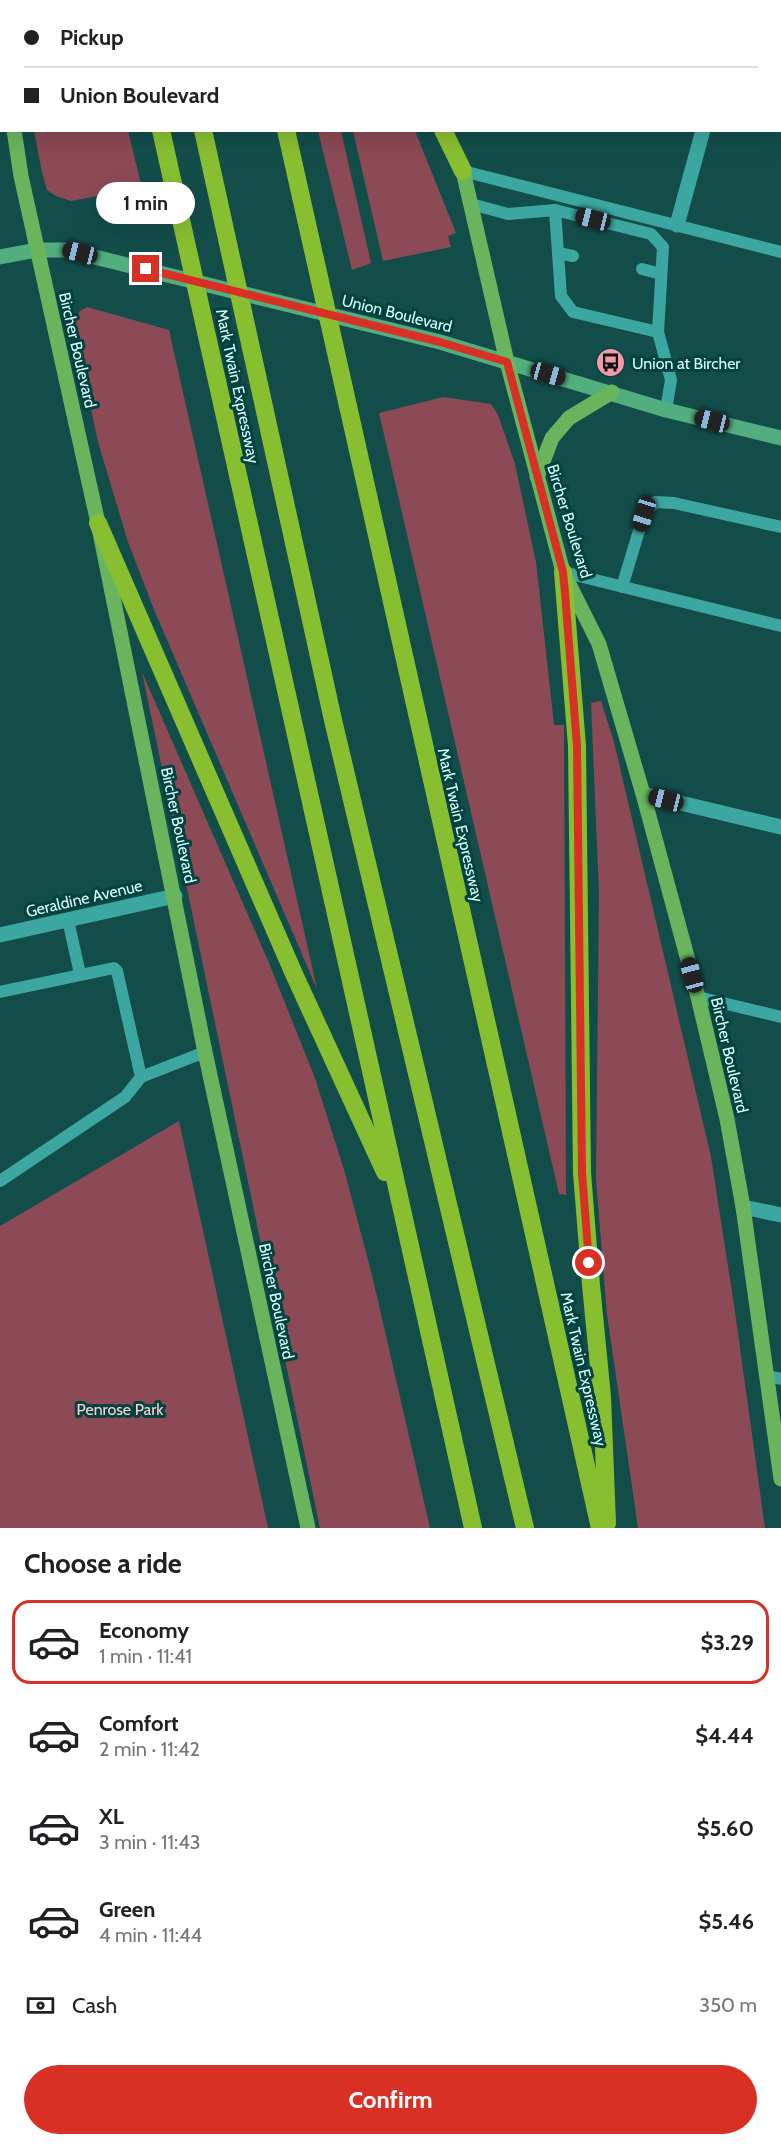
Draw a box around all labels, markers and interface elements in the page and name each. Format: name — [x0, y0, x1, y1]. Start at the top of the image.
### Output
text: Pickup — [60, 24, 124, 51]
text: Union Boulevard — [60, 82, 219, 109]
callout: 1 min — [96, 182, 195, 224]
text: 1 min — [123, 191, 168, 215]
car — [573, 206, 613, 232]
car — [60, 240, 100, 266]
route end — [132, 255, 159, 282]
street label: Bircher Boulevard — [55, 290, 100, 410]
street label: Union Boulevard — [340, 291, 454, 336]
street label: Mark Twain Expressway — [212, 307, 263, 465]
bus stop icon: Union at Bircher — [595, 347, 627, 379]
place label: Union at Bircher — [632, 354, 741, 373]
car — [528, 360, 568, 388]
car — [692, 408, 732, 434]
street label: Bircher Boulevard — [543, 462, 596, 580]
car — [630, 494, 658, 534]
street label: Mark Twain Expressway — [434, 746, 487, 904]
street label: Bircher Boulevard — [157, 765, 200, 885]
car — [646, 787, 686, 813]
street label: Geraldine Avenue — [24, 876, 144, 921]
car — [679, 955, 705, 995]
street label: Bircher Boulevard — [707, 995, 752, 1115]
street label: Bircher Boulevard — [255, 1241, 298, 1361]
route start — [575, 1249, 602, 1276]
street label: Mark Twain Expressway — [557, 1290, 610, 1448]
park label: Penrose Park — [77, 1400, 164, 1419]
text: Choose a ride — [24, 1547, 182, 1580]
icon: car — [27, 1615, 81, 1669]
text: Economy — [99, 1617, 189, 1644]
text: $3.29 — [700, 1629, 754, 1656]
text: 1 min · 11:41 — [99, 1644, 192, 1668]
icon: car — [27, 1708, 81, 1762]
text: Comfort — [99, 1710, 178, 1737]
text: $4.44 — [695, 1722, 754, 1749]
text: 2 min · 11:42 — [99, 1737, 200, 1761]
icon: car — [27, 1801, 81, 1855]
text: XL — [99, 1803, 124, 1830]
text: $5.60 — [697, 1815, 754, 1842]
text: 3 min · 11:43 — [99, 1830, 201, 1854]
icon: car — [27, 1894, 81, 1948]
text: Green — [99, 1896, 155, 1923]
text: $5.46 — [699, 1908, 754, 1935]
text: 4 min · 11:44 — [99, 1923, 202, 1947]
icon: cash — [24, 1989, 57, 2022]
text: Cash — [72, 1992, 117, 2019]
text: 350 m — [699, 1993, 757, 2017]
button: Confirm — [24, 2065, 757, 2134]

